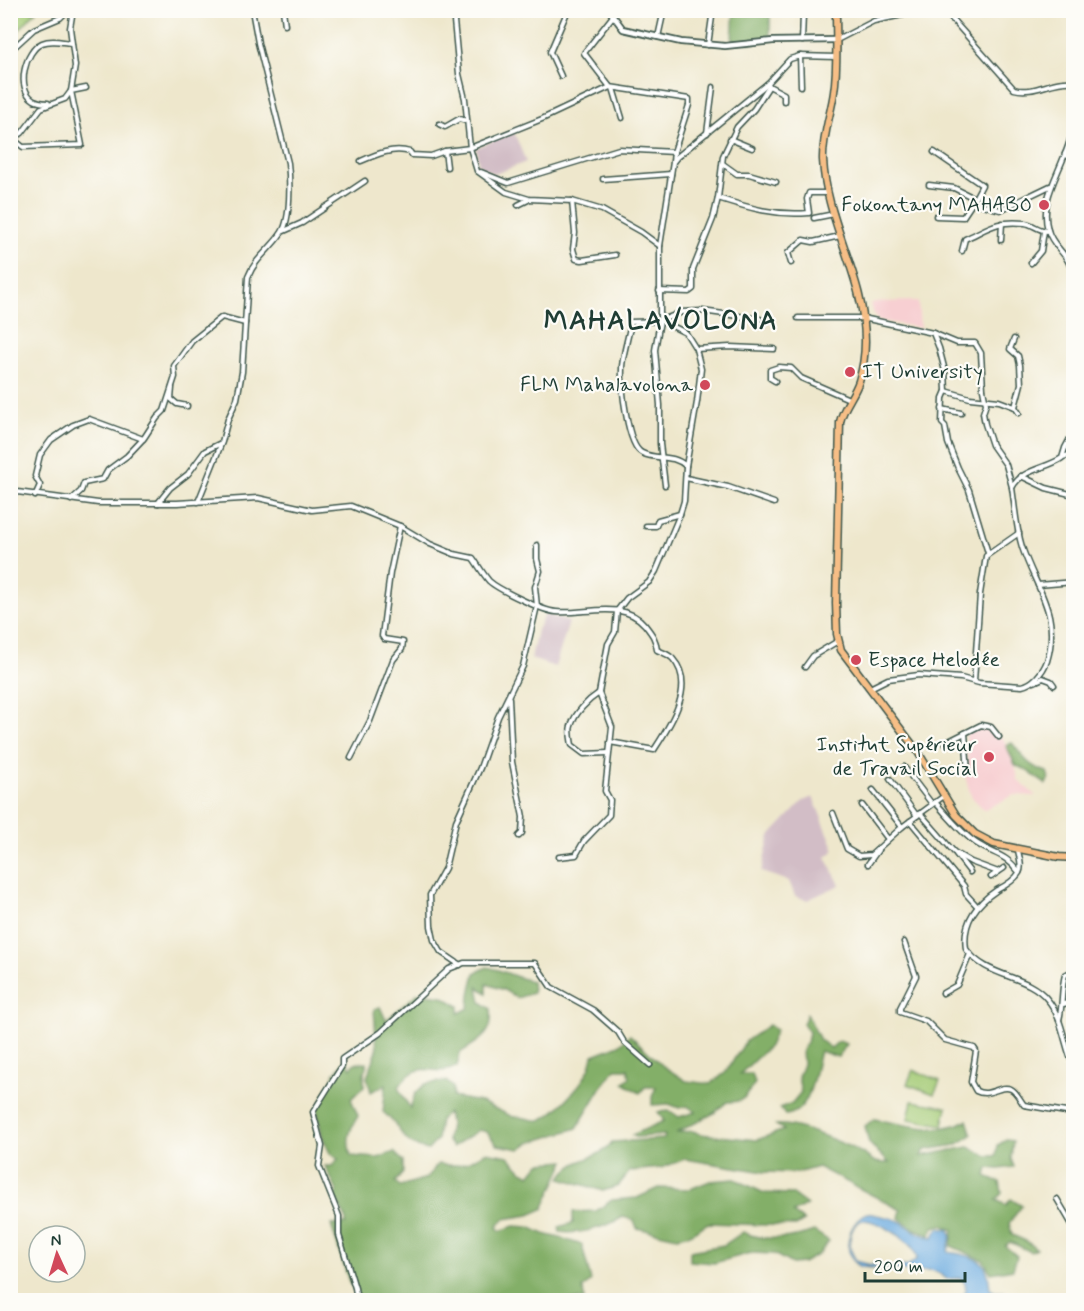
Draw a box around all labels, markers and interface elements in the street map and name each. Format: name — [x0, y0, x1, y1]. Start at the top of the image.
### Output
place label: Fokontany MAHABO — [841, 191, 1032, 219]
marker: Fokontany MAHABO — [1037, 198, 1051, 212]
district label: MAHALAVOLONA — [544, 304, 778, 339]
place label: IT University — [862, 358, 983, 386]
marker: IT University — [843, 365, 857, 379]
place label: FLM Mahalavolona — [520, 371, 693, 399]
marker: FLM Mahalavolona — [698, 378, 712, 392]
place label: Espace Helodée — [868, 646, 1000, 674]
marker: Espace Helodée — [849, 653, 863, 667]
place label: Institut Supérieur de Travail Social — [817, 731, 977, 783]
marker: Institut Supérieur de Travail Social — [982, 750, 996, 764]
north arrow — [27, 1224, 87, 1284]
text: N — [50, 1230, 62, 1251]
scale bar — [865, 1245, 966, 1283]
text: 200 m — [874, 1255, 923, 1279]

